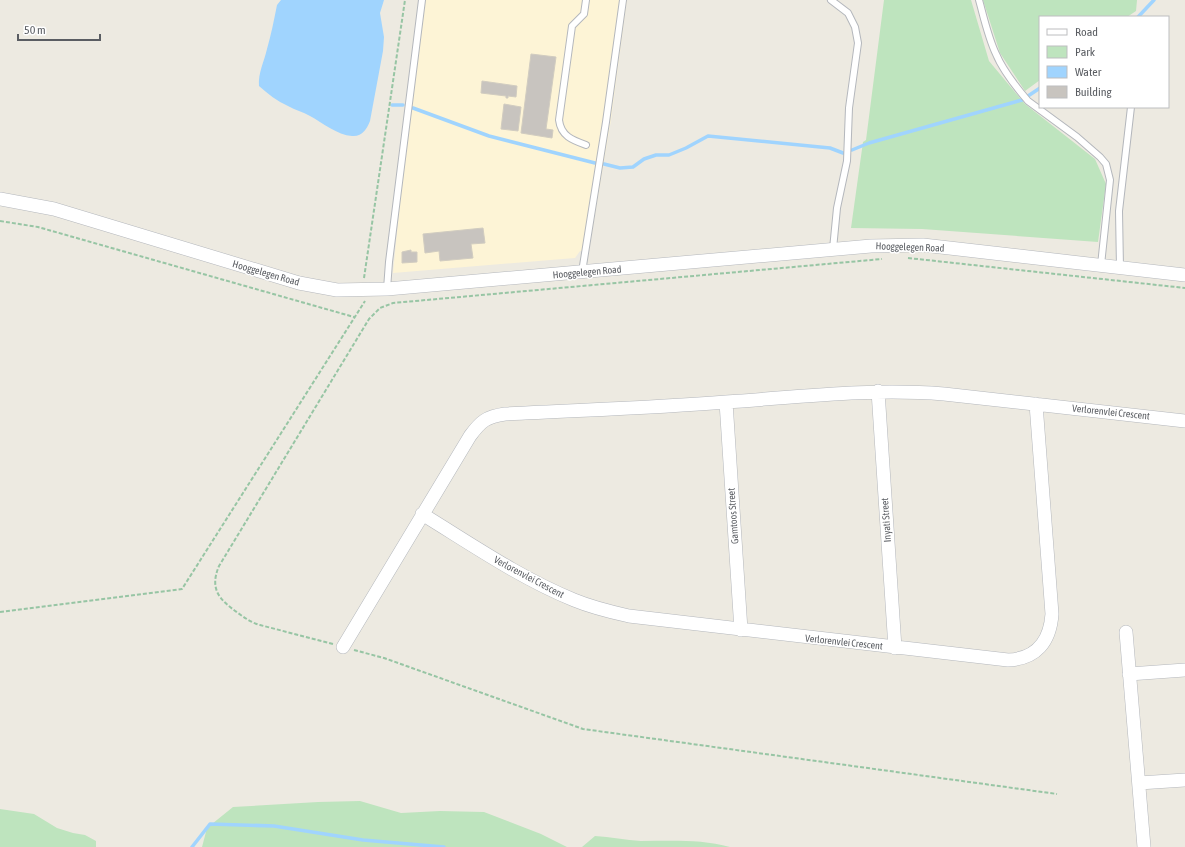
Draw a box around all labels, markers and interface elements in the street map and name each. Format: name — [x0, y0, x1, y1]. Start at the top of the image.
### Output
scale bar — [18, 16, 100, 42]
legend — [1039, 16, 1169, 108]
text: 50 m — [24, 23, 46, 37]
text: Road — [1075, 25, 1098, 39]
text: Park — [1075, 45, 1096, 59]
text: Water — [1075, 65, 1102, 79]
text: Building — [1075, 85, 1113, 99]
street label: Hooggelegen Road — [875, 240, 945, 254]
street label: Hooggelegen Road — [231, 258, 301, 288]
street label: Hooggelegen Road — [552, 263, 622, 280]
street label: Verlorenvlei Crescent — [1072, 402, 1150, 422]
street label: Gamtoos Street — [726, 487, 740, 544]
street label: Inyati Street — [879, 497, 893, 543]
street label: Verlorenvlei Crescent — [492, 554, 566, 600]
street label: Verlorenvlei Crescent — [805, 632, 883, 652]

